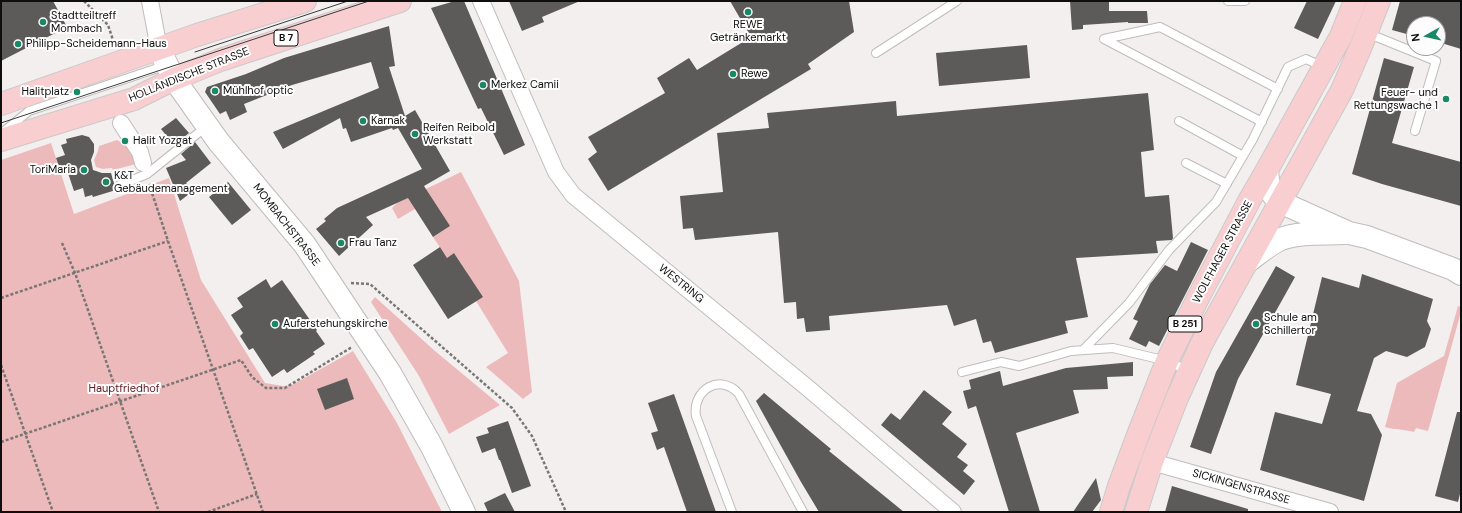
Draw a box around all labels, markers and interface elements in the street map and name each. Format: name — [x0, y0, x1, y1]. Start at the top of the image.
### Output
marker: REWE Getränkemarkt — [743, 7, 753, 17]
place label: Stadtteiltreff Mombach — [51, 9, 116, 35]
north arrow — [1406, 16, 1446, 56]
marker: Stadtteiltreff Mombach — [38, 17, 48, 27]
place label: REWE Getränkemarkt — [710, 18, 786, 44]
road number: B 7 — [274, 30, 298, 46]
text: N — [1408, 33, 1423, 42]
place label: Philipp-Scheidemann-Haus — [26, 37, 167, 51]
marker: Philipp-Scheidemann-Haus — [13, 39, 23, 49]
street label: HOLLÄNDISCHE STRASSE — [127, 45, 251, 105]
place label: Rewe — [741, 67, 768, 81]
marker: Rewe — [728, 69, 738, 79]
place label: Merkez Camii — [491, 78, 559, 92]
marker: Merkez Camii — [478, 80, 488, 90]
place label: Mühlhof optic — [223, 84, 293, 98]
place label: Halitplatz — [22, 85, 69, 99]
marker: Mühlhof optic — [210, 86, 220, 96]
place label: Feuer- und Rettungswache 1 — [1354, 86, 1438, 112]
marker: Halitplatz — [72, 87, 82, 97]
marker: Feuer- und Rettungswache 1 — [1441, 94, 1451, 104]
place label: Karnak — [371, 114, 405, 128]
marker: Karnak — [358, 116, 368, 126]
place label: Reifen Reibold Werkstatt — [423, 121, 495, 147]
marker: Reifen Reibold Werkstatt — [410, 129, 420, 139]
place label: Halit Yozgat — [133, 134, 192, 148]
marker: Halit Yozgat — [120, 136, 130, 146]
place label: ToriMaria — [30, 163, 76, 177]
marker: ToriMaria — [79, 165, 89, 175]
place label: K&T Gebäudemanagement — [114, 169, 228, 195]
marker: K&T Gebäudemanagement — [101, 177, 111, 187]
street label: MOMBACHSTRASSE — [250, 181, 322, 269]
street label: WOLFHAGER STRASSE — [1190, 199, 1256, 305]
place label: Frau Tanz — [349, 236, 397, 250]
marker: Frau Tanz — [336, 238, 346, 248]
street label: WESTRING — [656, 262, 706, 306]
place label: Schule am Schillertor — [1264, 311, 1317, 337]
road number: B 251 — [1168, 316, 1202, 332]
place label: Auferstehungskirche — [283, 317, 388, 331]
marker: Auferstehungskirche — [270, 319, 280, 329]
marker: Schule am Schillertor — [1251, 319, 1261, 329]
park label: Hauptfriedhof — [89, 382, 159, 396]
street label: SICKINGENSTRASSE — [1191, 467, 1291, 507]

